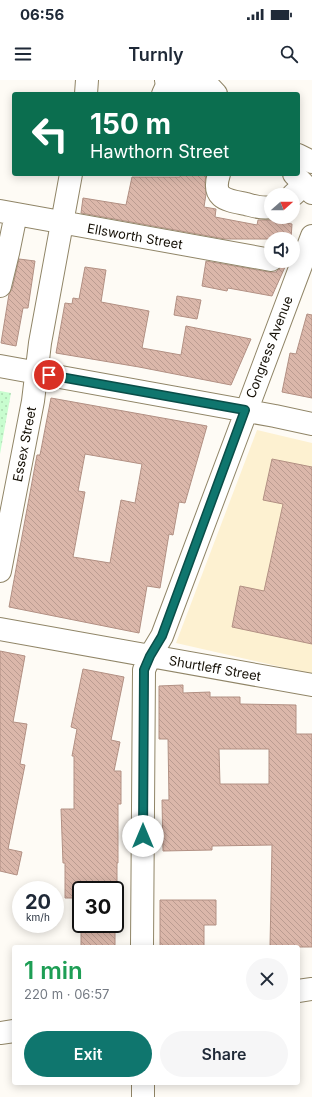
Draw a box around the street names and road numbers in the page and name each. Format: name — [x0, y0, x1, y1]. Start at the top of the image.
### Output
street label: Ellsworth Street — [86, 220, 184, 252]
street label: Congress Avenue — [242, 294, 296, 400]
street label: Essex Street — [9, 405, 39, 483]
street label: Shurtleff Street — [168, 652, 262, 684]

